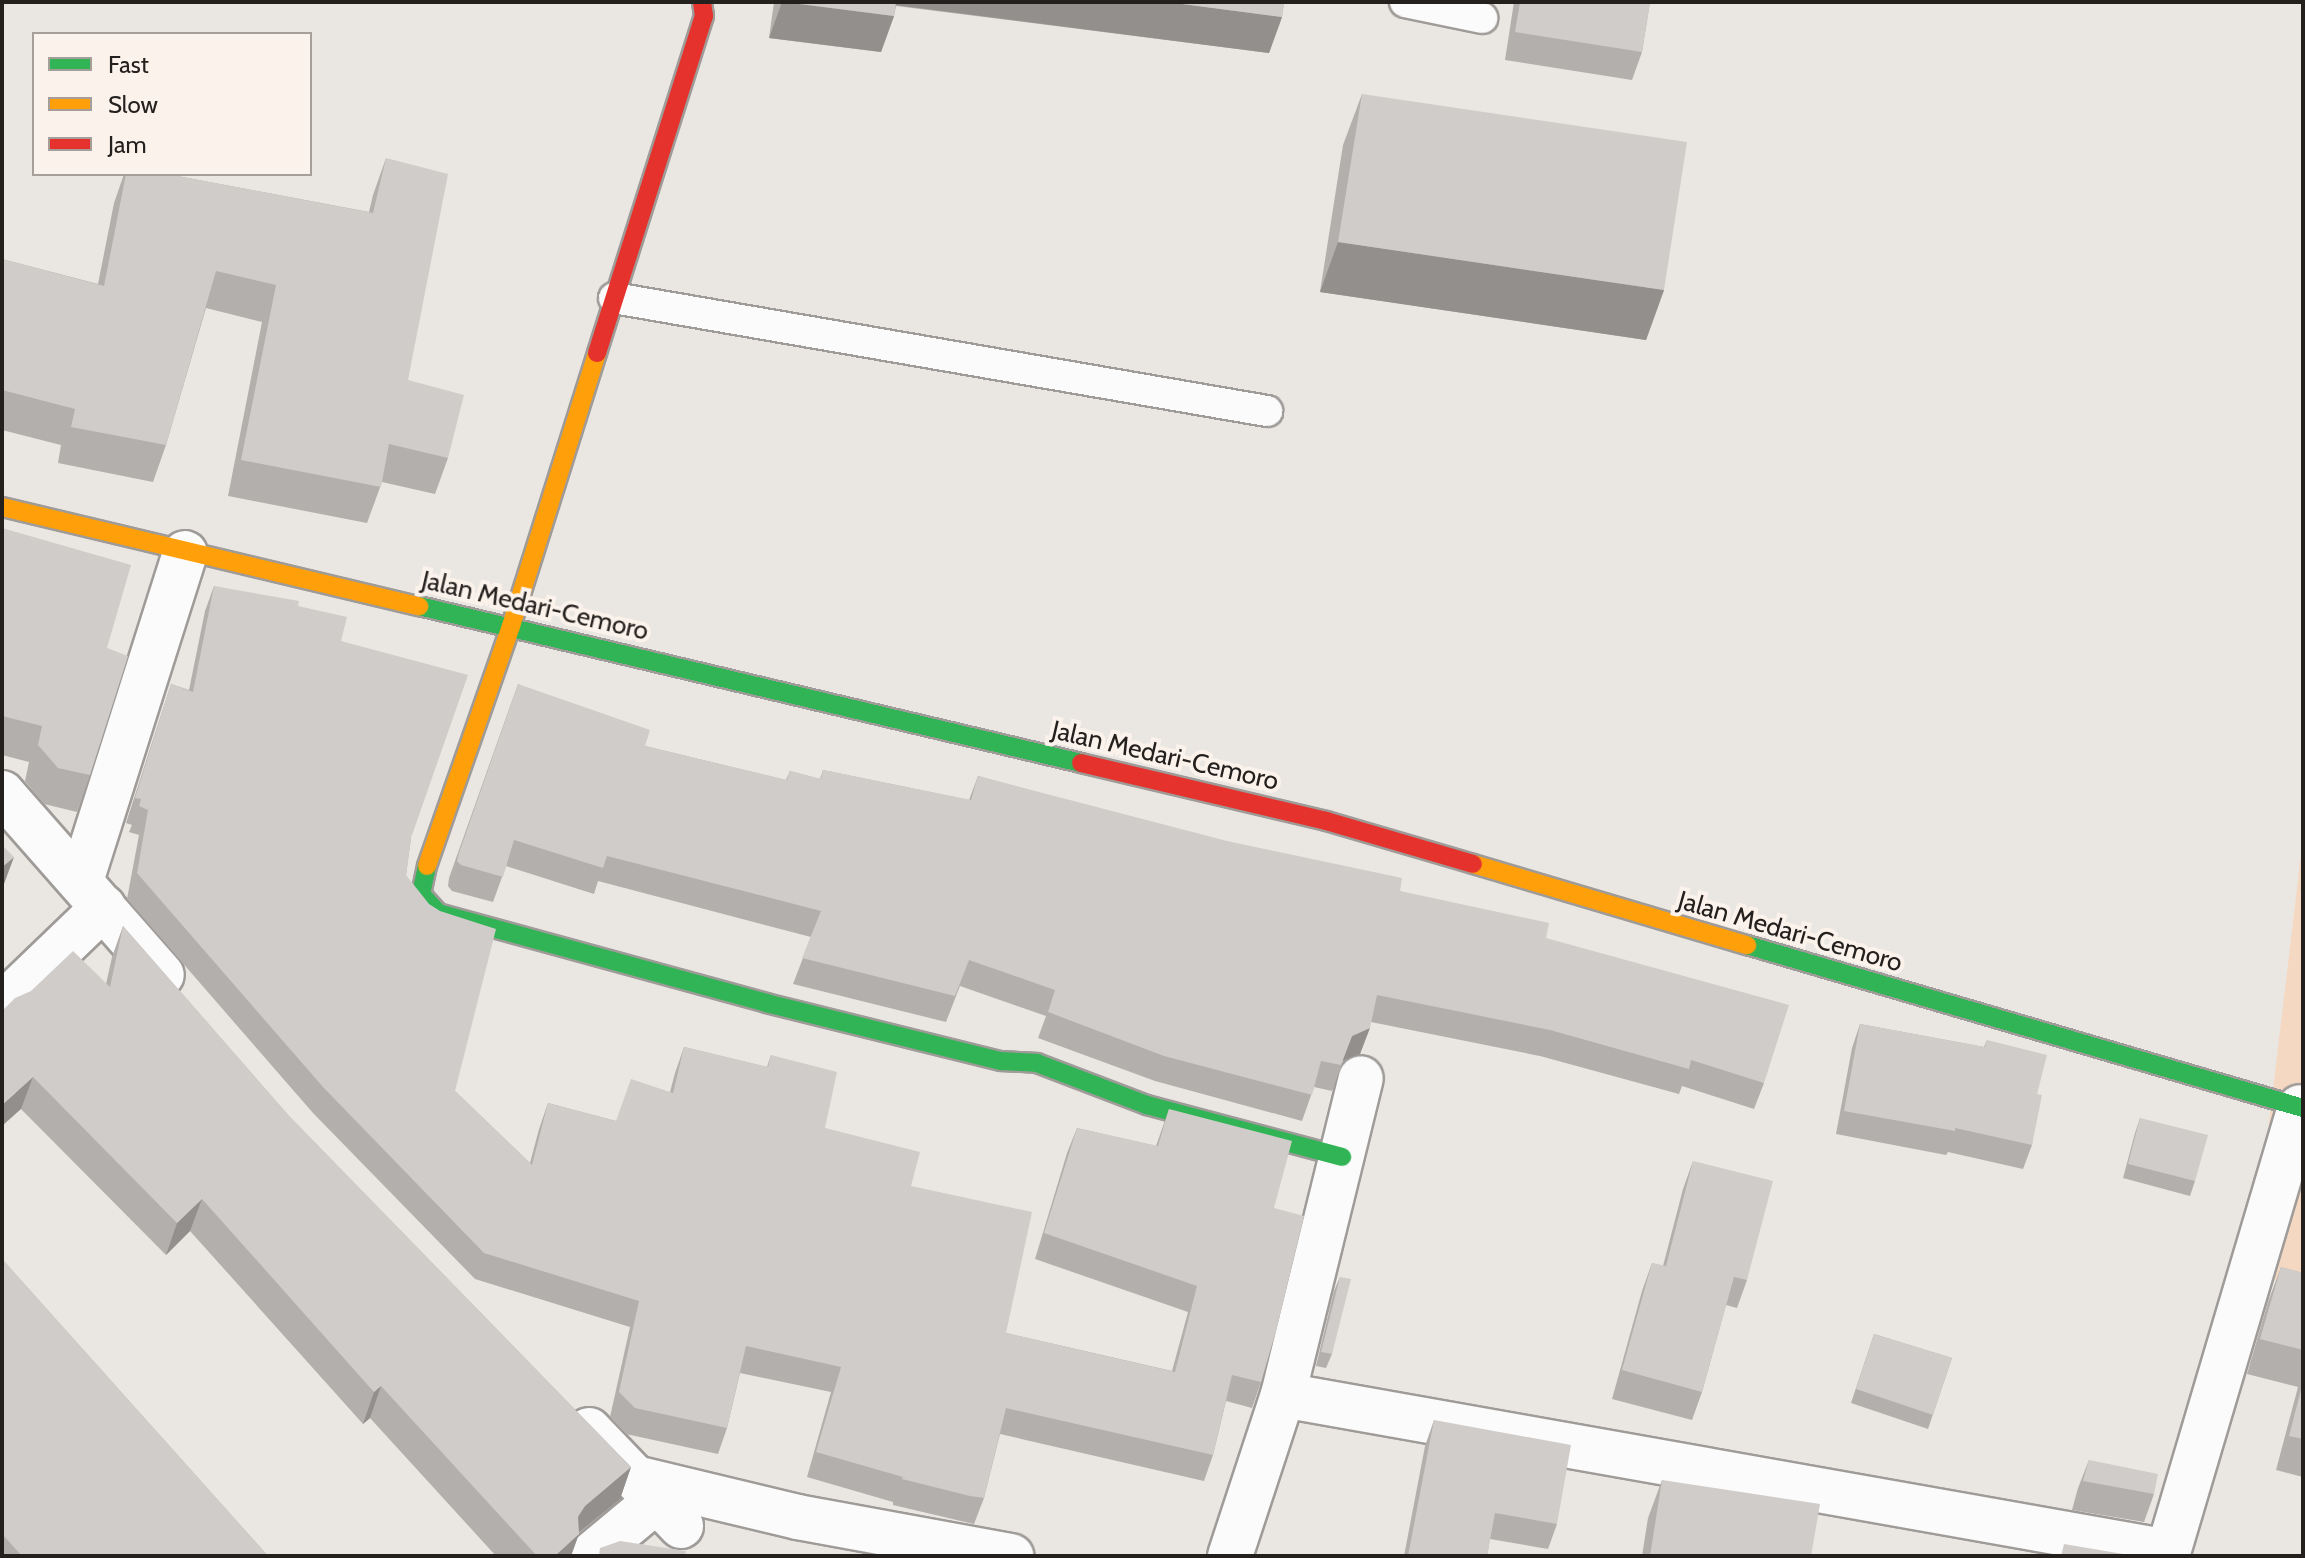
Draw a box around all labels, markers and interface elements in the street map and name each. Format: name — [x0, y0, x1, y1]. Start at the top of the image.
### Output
legend — [32, 32, 312, 176]
text: Fast — [108, 50, 149, 79]
text: Slow — [108, 90, 158, 119]
text: Jam — [108, 130, 146, 159]
street label: Jalan Medari-Cemoro — [419, 565, 651, 647]
street label: Jalan Medari-Cemoro — [1049, 715, 1281, 797]
street label: Jalan Medari-Cemoro — [1674, 885, 1906, 979]

